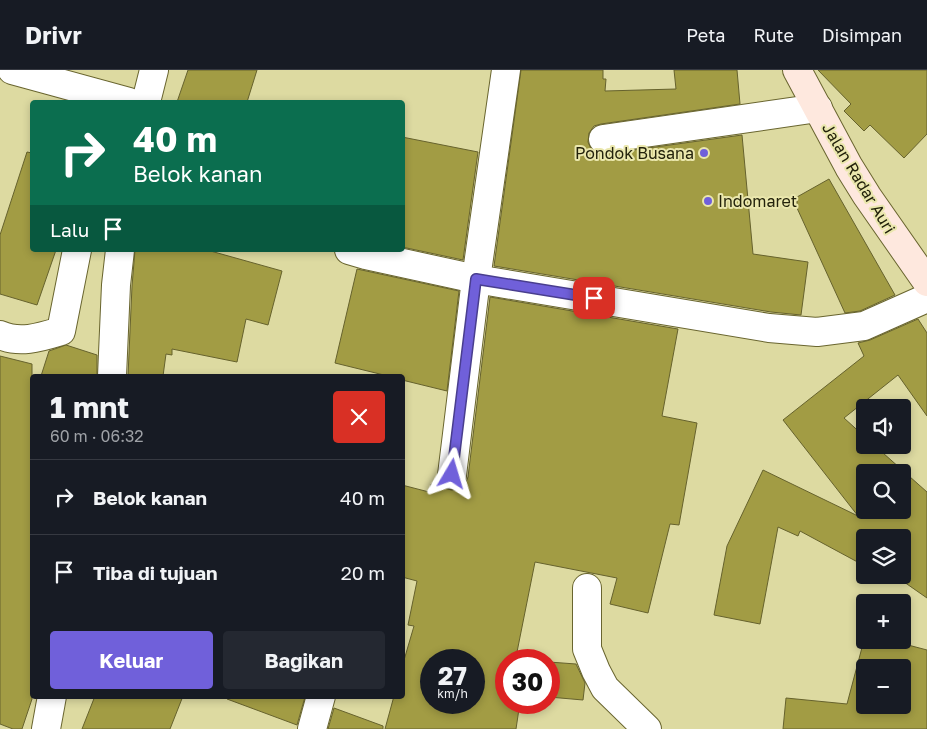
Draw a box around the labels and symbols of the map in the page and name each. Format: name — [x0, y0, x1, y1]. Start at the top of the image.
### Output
street label: Jalan Radar Auri — [818, 119, 900, 237]
place label: Pondok Busana — [575, 143, 694, 163]
marker: Pondok Busana — [698, 147, 710, 159]
place label: Indomaret — [718, 191, 797, 211]
marker: Indomaret — [702, 195, 714, 207]
pin — [573, 277, 615, 319]
position arrow — [425, 447, 477, 499]
speed limit sign: 30 — [495, 649, 560, 714]

